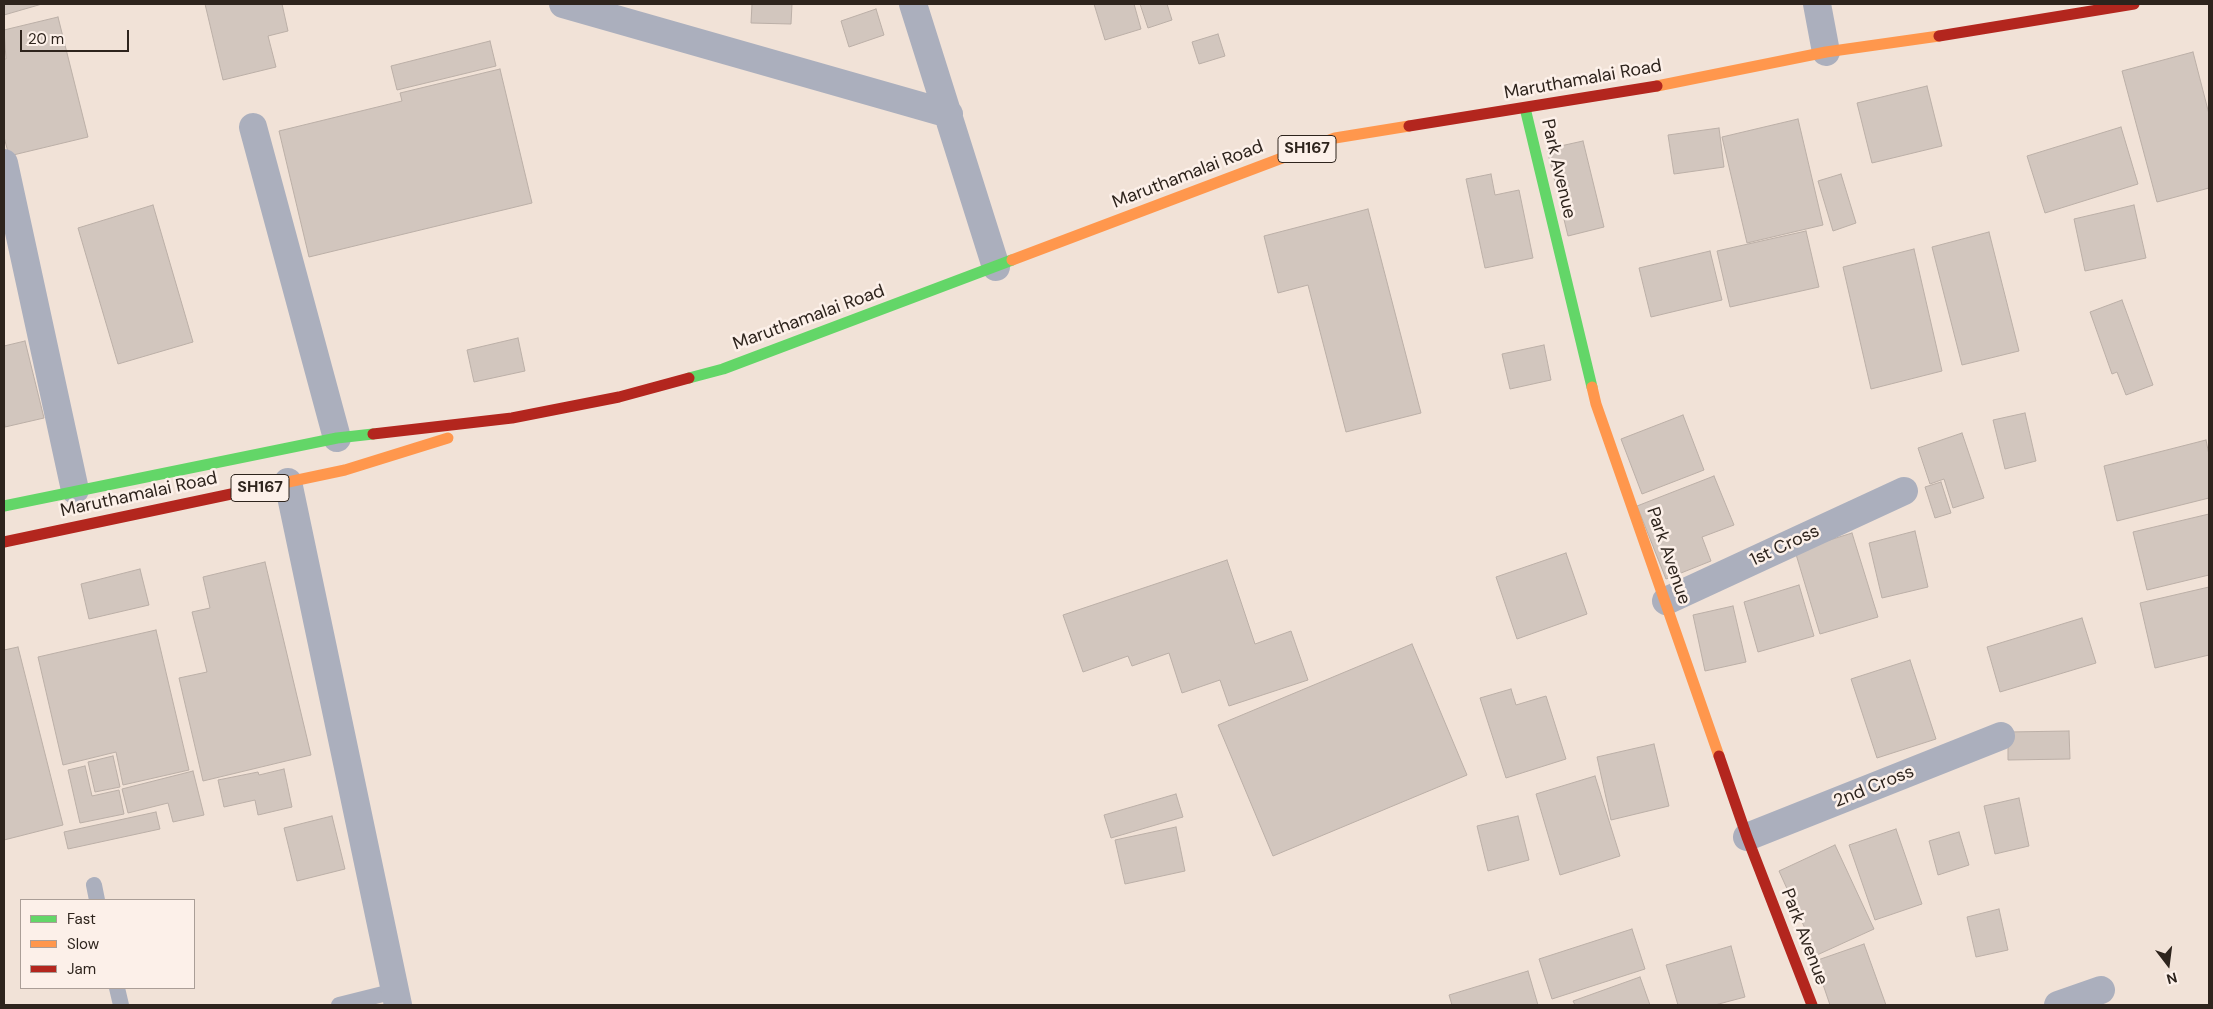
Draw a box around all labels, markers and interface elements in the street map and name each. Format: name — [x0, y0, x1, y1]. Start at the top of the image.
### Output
scale bar — [22, 20, 131, 52]
text: 20 m — [28, 29, 64, 49]
street label: Maruthamalai Road — [1502, 55, 1664, 105]
street label: Park Avenue — [1536, 117, 1580, 221]
street label: Maruthamalai Road — [1110, 136, 1266, 214]
road number: SH167 — [1278, 136, 1336, 162]
street label: Maruthamalai Road — [730, 281, 888, 355]
street label: Maruthamalai Road — [59, 468, 219, 522]
road number: SH167 — [231, 474, 289, 502]
street label: Park Avenue — [1641, 504, 1695, 608]
street label: 1st Cross — [1747, 521, 1823, 571]
street label: 2nd Cross — [1831, 761, 1917, 813]
street label: Park Avenue — [1776, 886, 1832, 988]
legend — [20, 899, 195, 989]
text: Fast — [67, 909, 96, 929]
text: Slow — [67, 934, 99, 954]
north arrow — [2143, 939, 2193, 989]
text: Jam — [67, 959, 96, 979]
text: N — [2165, 968, 2179, 989]

